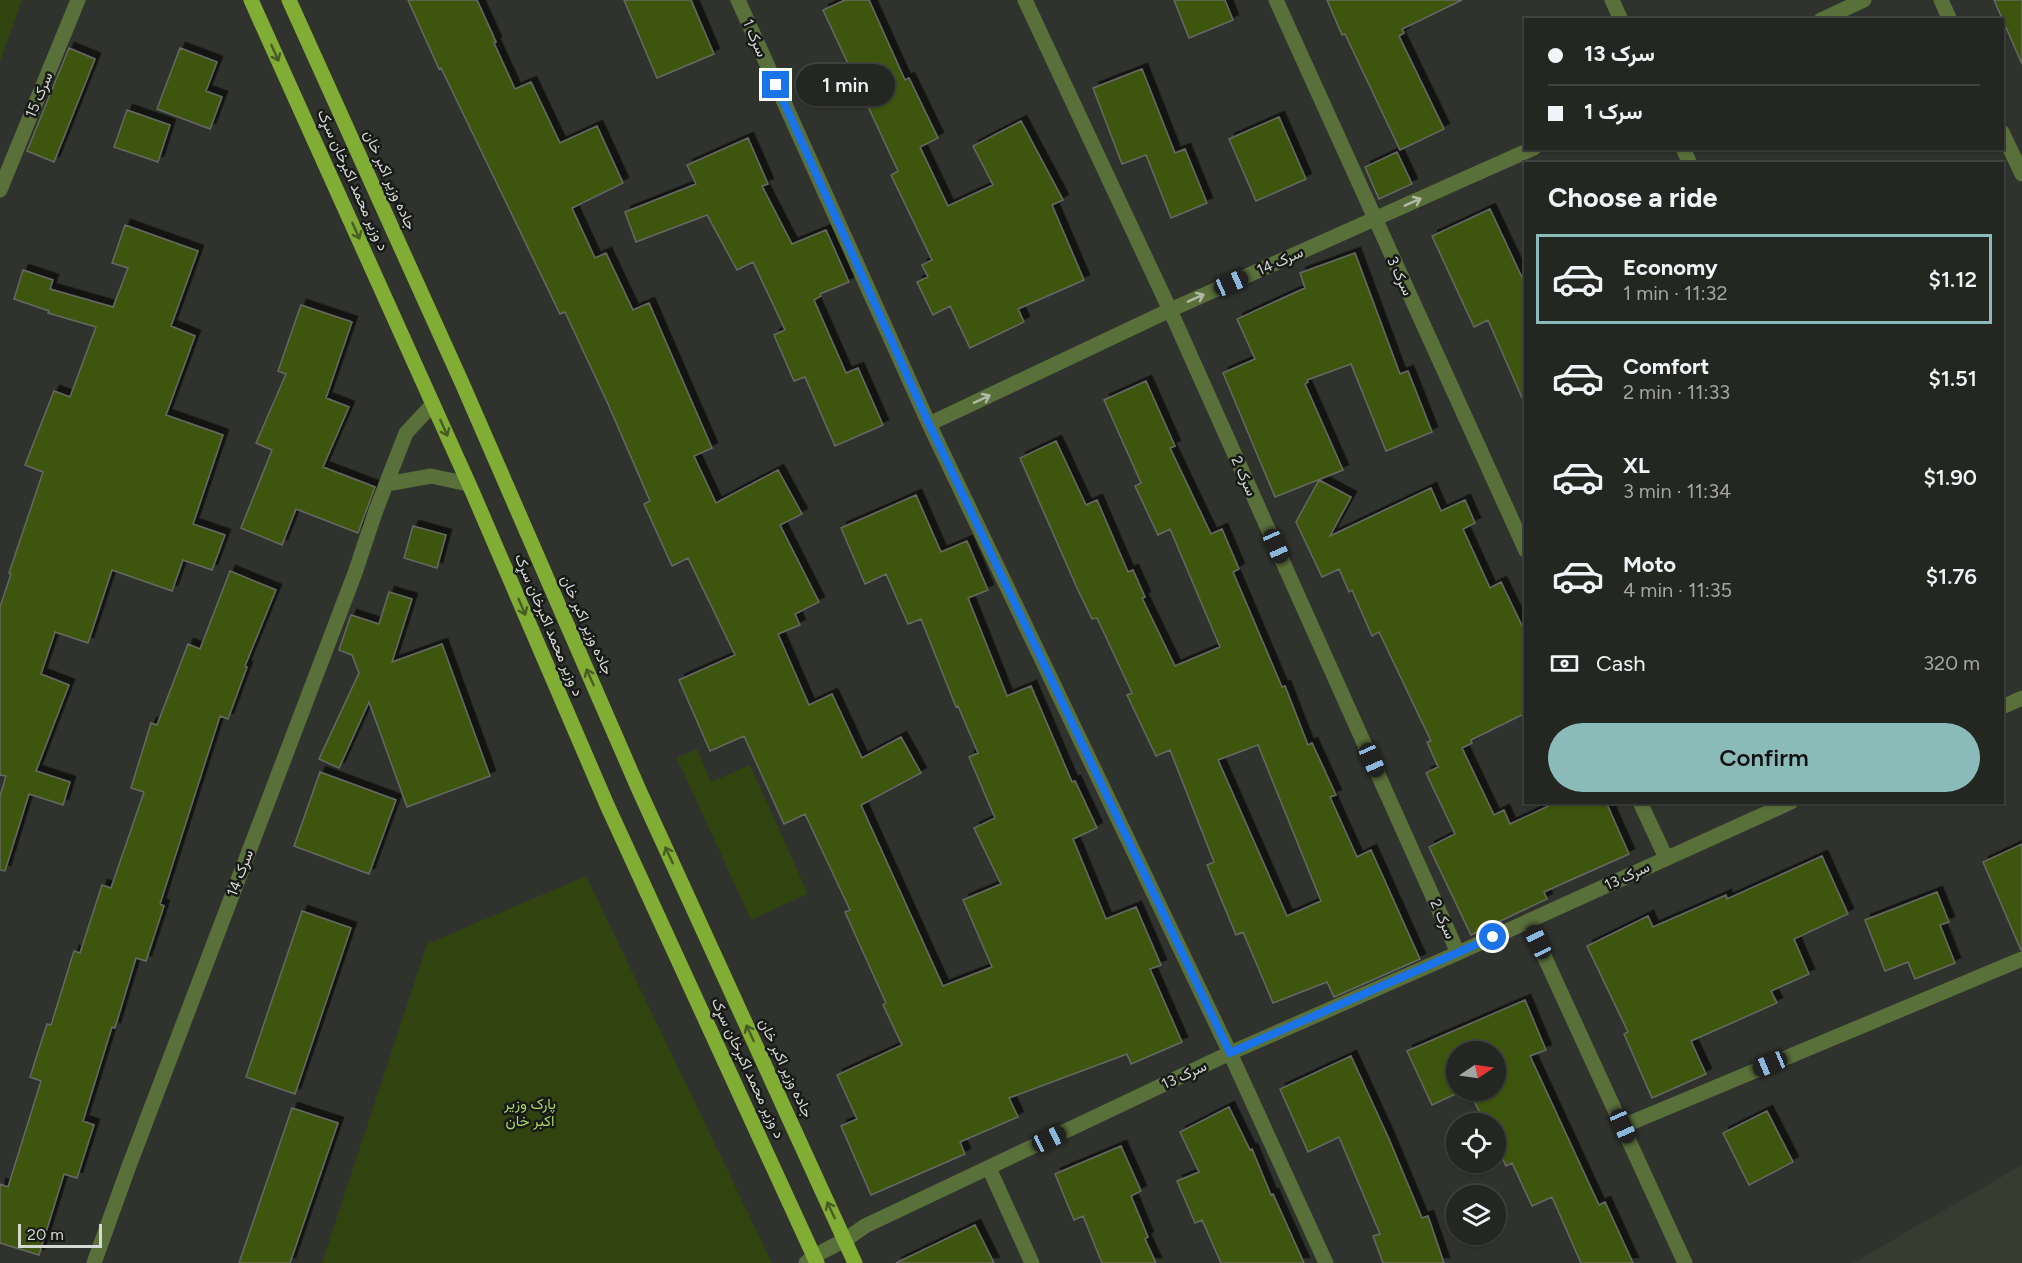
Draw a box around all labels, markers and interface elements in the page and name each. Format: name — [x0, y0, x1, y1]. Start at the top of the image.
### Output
street label: سرک 1 — [739, 16, 771, 60]
text: سرک 13 — [1584, 40, 1655, 67]
one-way arrow — [270, 44, 282, 62]
callout: 1 min — [797, 64, 896, 106]
street label: سرک 15 — [21, 69, 57, 121]
route end — [762, 71, 789, 98]
text: 1 min — [822, 73, 869, 97]
text: سرک 1 — [1584, 98, 1642, 125]
street label: د وزیر محمد اکبرخان سړک — [313, 106, 392, 254]
street label: جاده وزیر اکبر خان — [360, 127, 420, 233]
text: Choose a ride — [1548, 181, 1717, 214]
one-way arrow — [1403, 196, 1422, 207]
one-way arrow — [351, 221, 362, 240]
street label: سرک 14 — [1254, 243, 1306, 279]
icon: car — [1551, 252, 1605, 306]
street label: سرک 3 — [1383, 254, 1417, 299]
text: Economy — [1623, 254, 1718, 281]
text: $1.12 — [1929, 266, 1977, 293]
car — [1211, 267, 1251, 299]
text: 1 min · 11:32 — [1623, 281, 1728, 305]
one-way arrow — [1187, 292, 1205, 304]
icon: car — [1551, 351, 1605, 405]
text: Comfort — [1623, 353, 1709, 380]
text: $1.51 — [1928, 365, 1977, 392]
text: 2 min · 11:33 — [1623, 380, 1730, 404]
one-way arrow — [972, 392, 990, 404]
one-way arrow — [439, 419, 450, 437]
icon: car — [1551, 450, 1605, 504]
text: XL — [1623, 452, 1650, 479]
street label: سرک 2 — [1227, 453, 1261, 499]
text: $1.90 — [1924, 464, 1977, 491]
text: 3 min · 11:34 — [1623, 479, 1731, 503]
car — [1260, 526, 1292, 566]
icon: car — [1551, 549, 1605, 603]
street label: د وزیر محمد اکبرخان سړک — [510, 551, 587, 699]
text: Moto — [1623, 551, 1676, 578]
text: $1.76 — [1926, 563, 1977, 590]
street label: جاده وزیر اکبر خان — [557, 572, 617, 678]
text: 4 min · 11:35 — [1623, 578, 1732, 602]
one-way arrow — [517, 597, 528, 616]
icon: cash — [1548, 647, 1581, 680]
text: Cash — [1596, 650, 1646, 677]
text: 320 m — [1923, 651, 1980, 675]
one-way arrow — [583, 668, 595, 686]
button: Confirm — [1548, 723, 1980, 792]
car — [1356, 740, 1388, 780]
street label: سرک 14 — [223, 847, 257, 899]
one-way arrow — [662, 847, 674, 865]
street label: سرک 13 — [1602, 858, 1652, 894]
street label: سرک 2 — [1426, 896, 1460, 942]
car — [1522, 922, 1554, 962]
route start — [1479, 923, 1506, 950]
street label: د وزیر محمد اکبرخان سړک — [707, 995, 788, 1142]
street label: جاده وزیر اکبر خان — [755, 1016, 817, 1120]
one-way arrow — [743, 1024, 755, 1042]
north arrow — [1446, 1041, 1506, 1101]
map controls — [1446, 1041, 1506, 1245]
car — [1750, 1049, 1790, 1079]
street label: سرک 13 — [1159, 1057, 1209, 1093]
park label: پارک وزیر اکبر خان — [503, 1095, 556, 1130]
car — [1607, 1106, 1639, 1146]
button: locate — [1446, 1113, 1506, 1173]
car — [1029, 1123, 1069, 1155]
button: layers — [1446, 1185, 1506, 1245]
one-way arrow — [824, 1201, 836, 1219]
scale bar — [18, 1221, 102, 1248]
text: 20 m — [27, 1225, 64, 1244]

